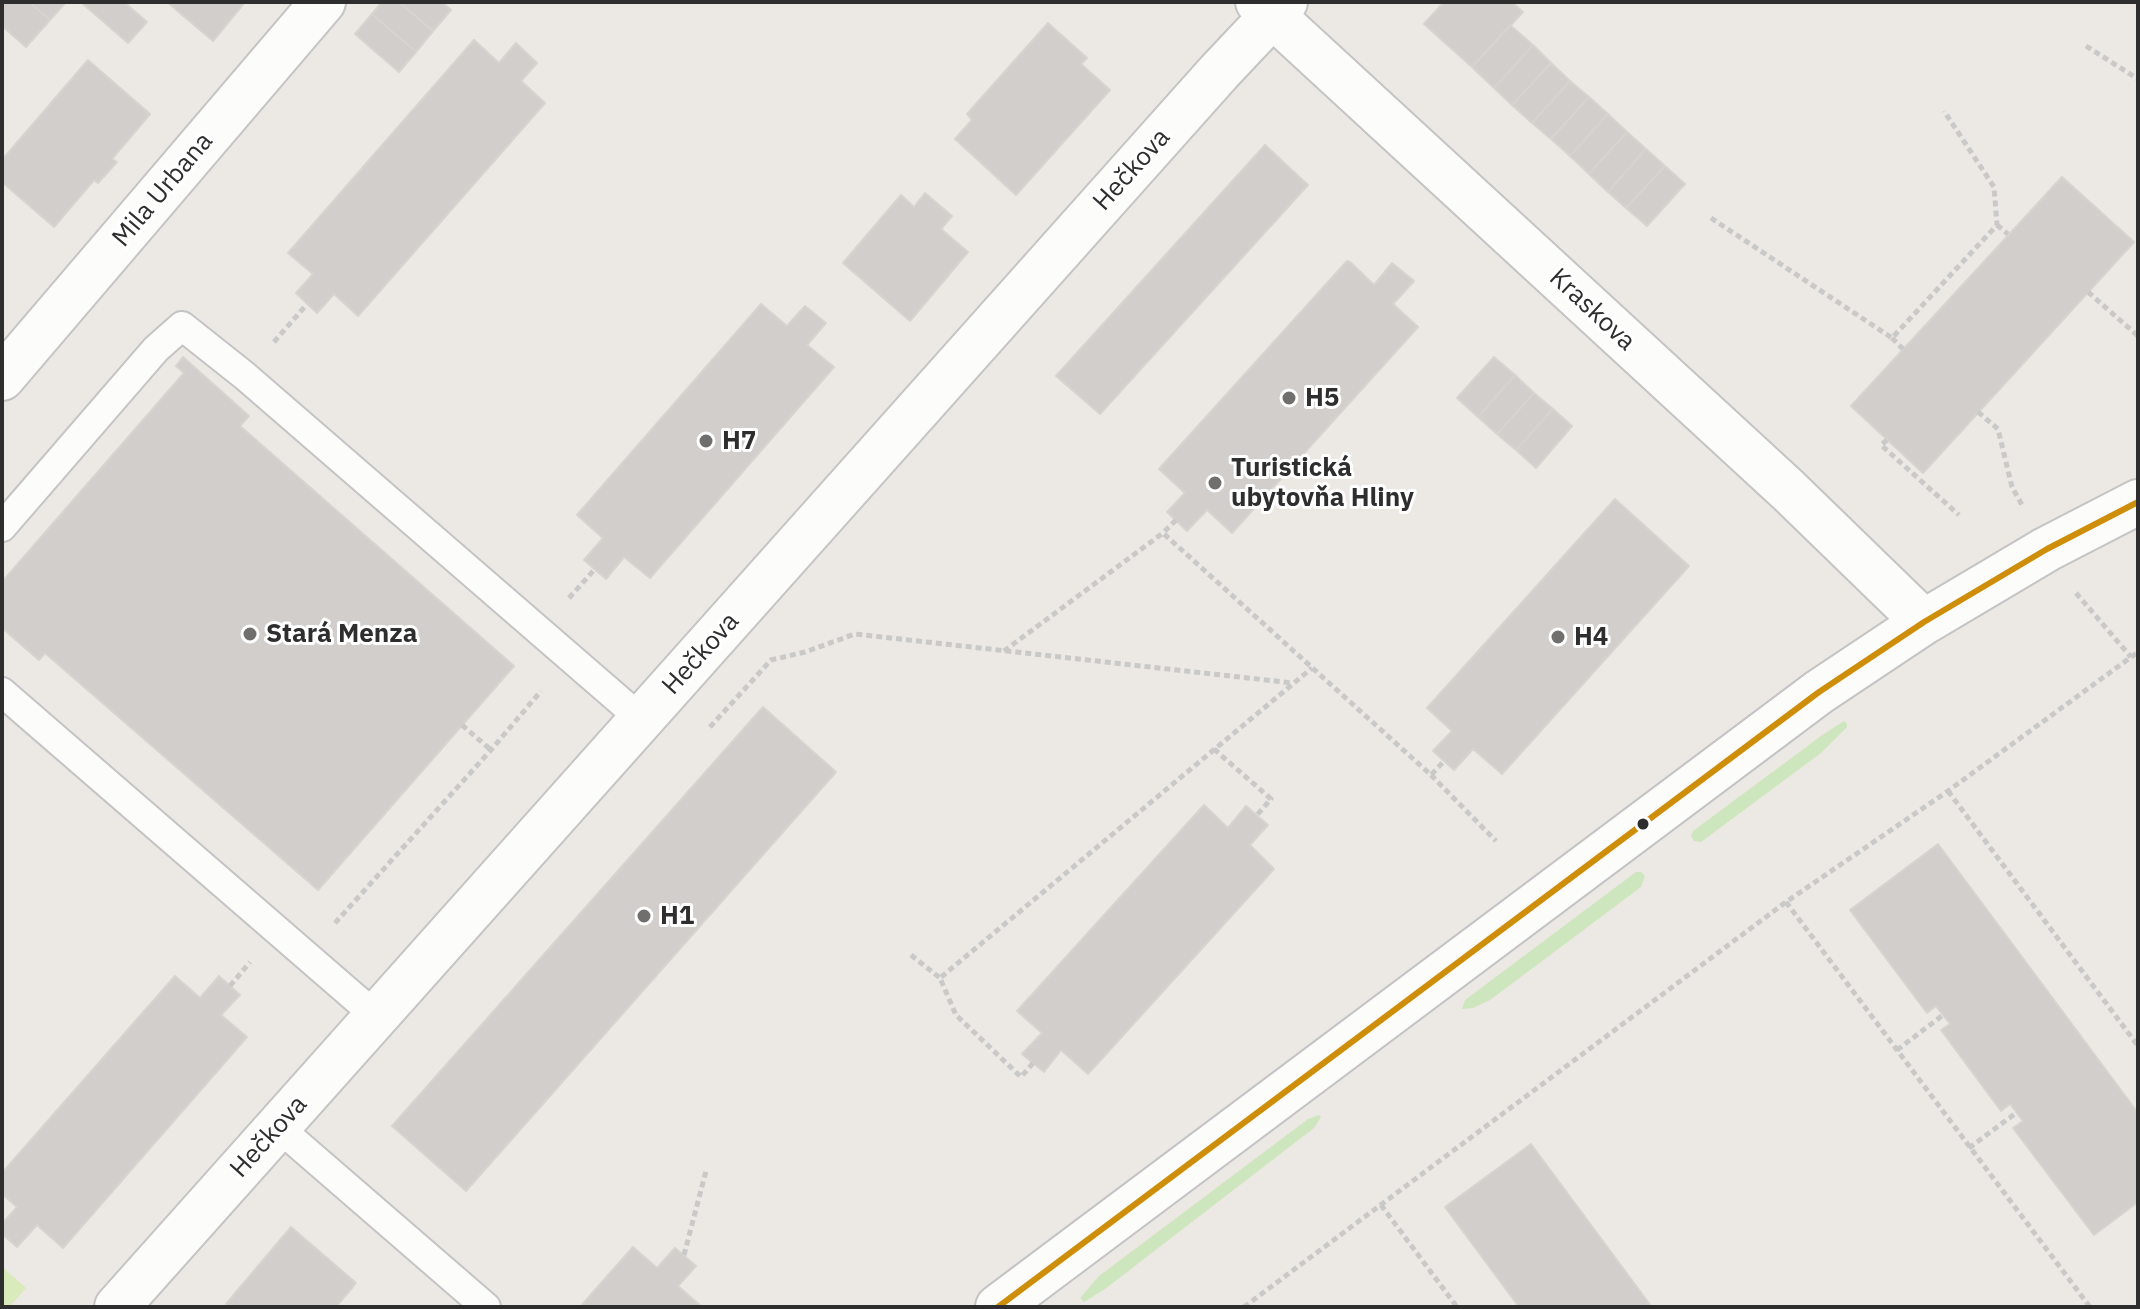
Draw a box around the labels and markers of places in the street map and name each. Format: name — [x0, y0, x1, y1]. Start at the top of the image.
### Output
place label: H5 — [1305, 382, 1339, 414]
marker: H5 — [1280, 389, 1298, 407]
place label: H7 — [722, 425, 756, 457]
marker: H7 — [697, 432, 715, 450]
place label: Turistická ubytovňa Hliny — [1231, 452, 1414, 514]
marker: Turistická ubytovňa Hliny — [1206, 474, 1224, 492]
place label: Stará Menza — [266, 618, 418, 650]
place label: H4 — [1574, 621, 1608, 653]
marker: Stará Menza — [241, 625, 259, 643]
marker: H4 — [1549, 628, 1567, 646]
unlabelled marker — [1635, 816, 1651, 832]
place label: H1 — [660, 900, 694, 932]
marker: H1 — [635, 907, 653, 925]

